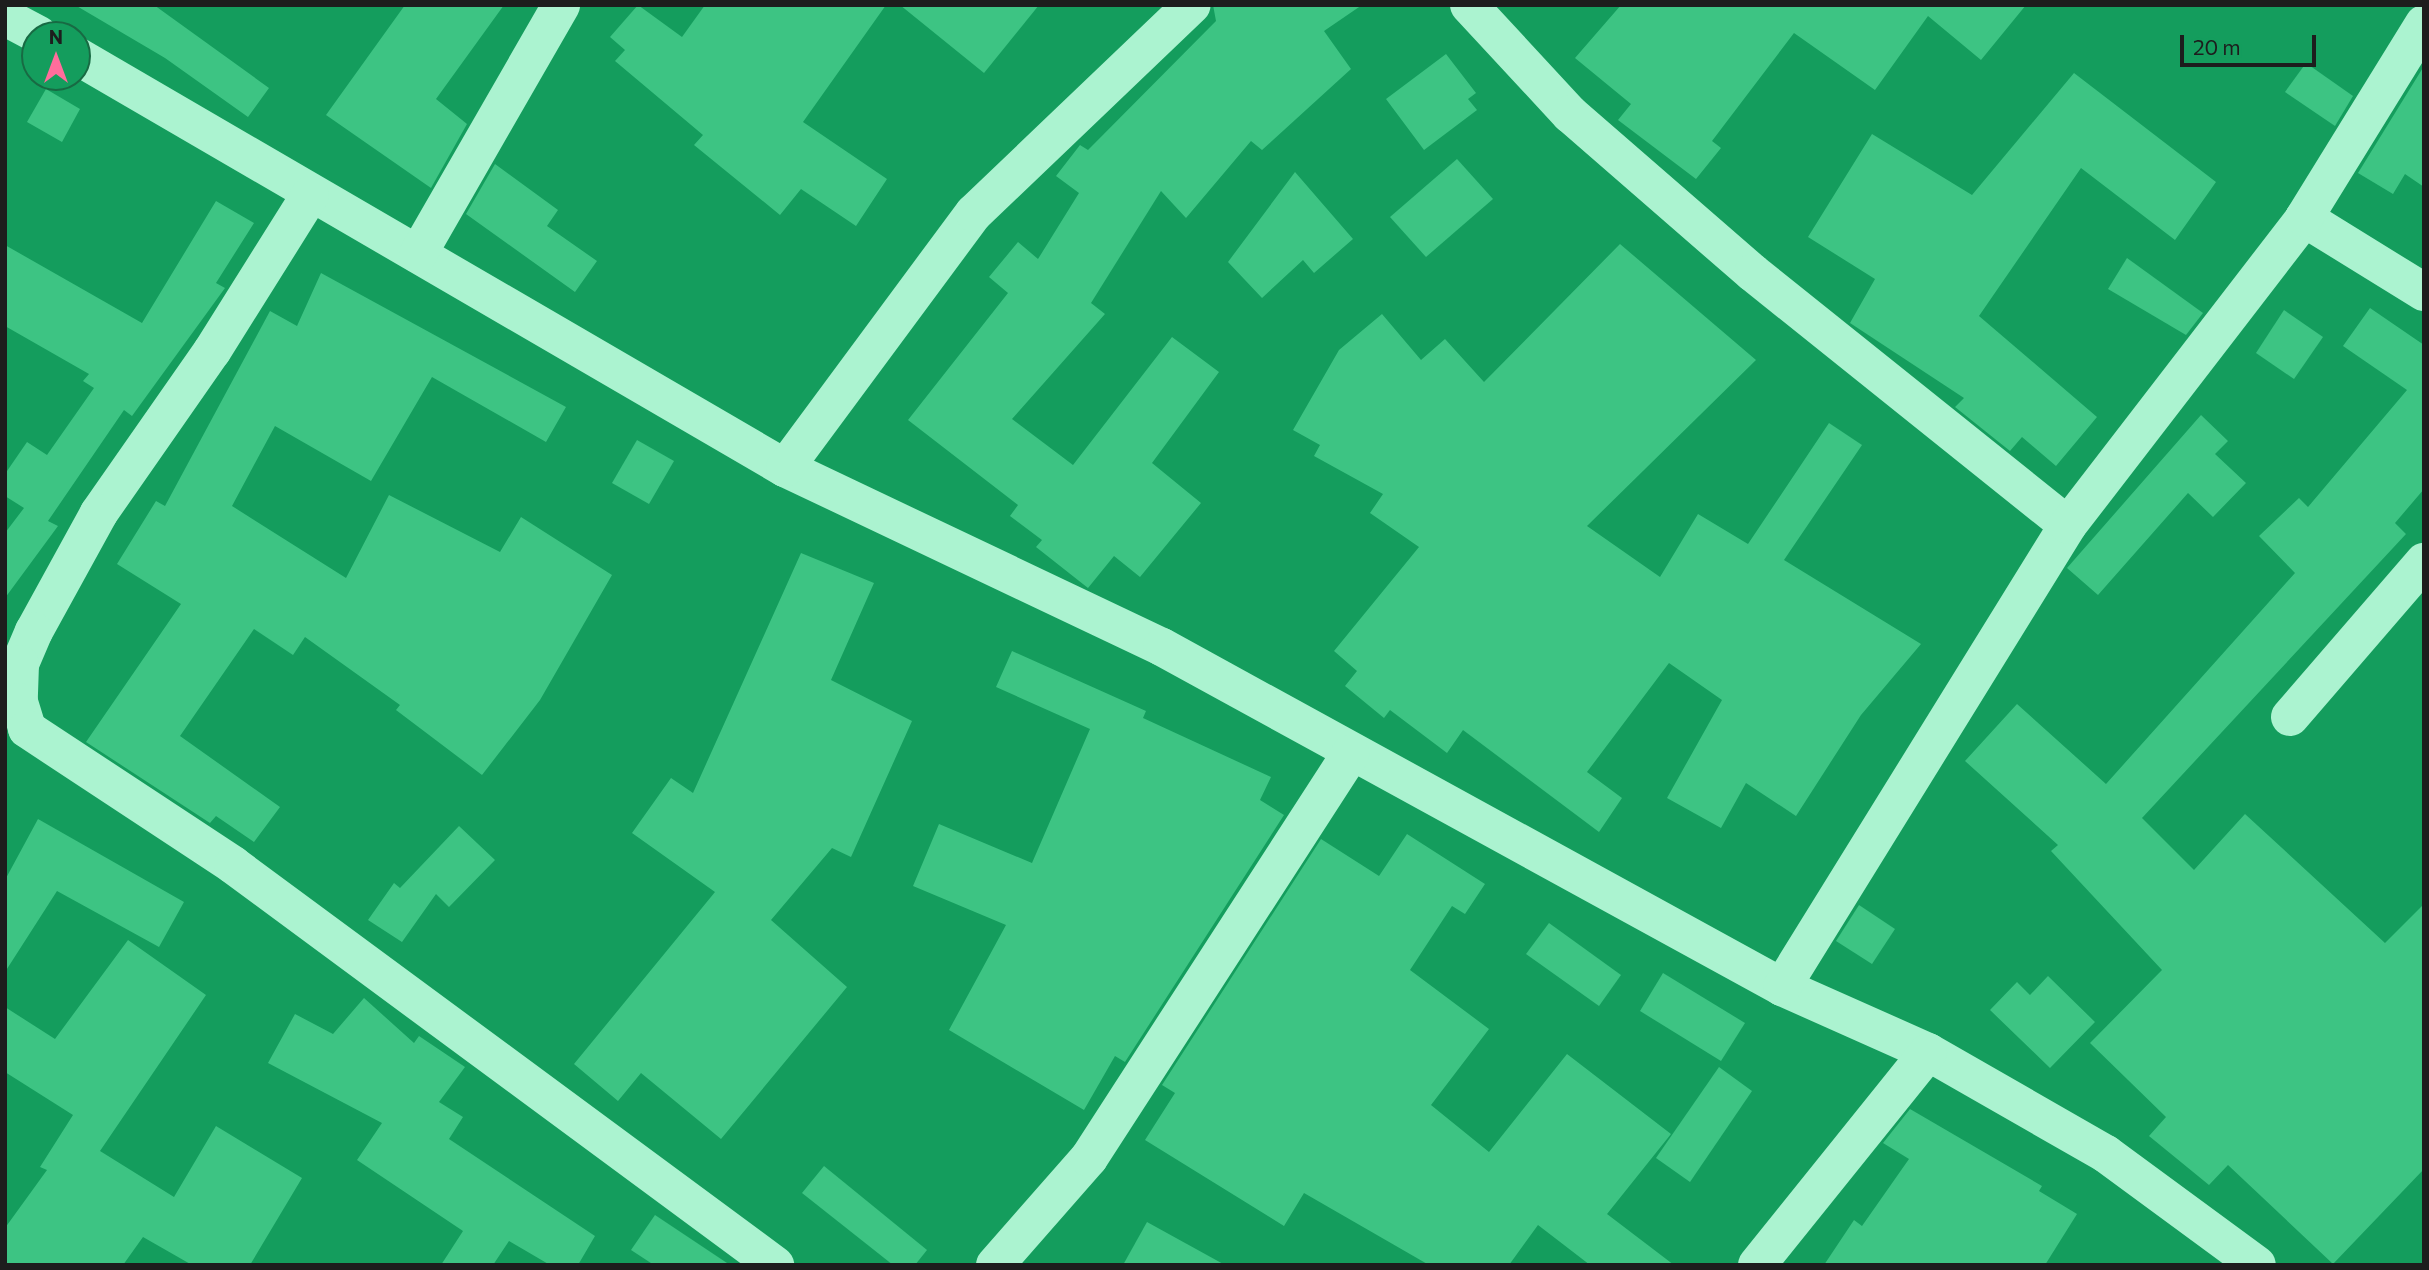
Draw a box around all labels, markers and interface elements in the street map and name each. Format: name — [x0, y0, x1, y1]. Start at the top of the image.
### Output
north arrow — [21, 21, 91, 91]
scale bar — [2184, 21, 2320, 65]
text: N — [49, 25, 63, 48]
text: 20 m — [2193, 34, 2241, 59]

